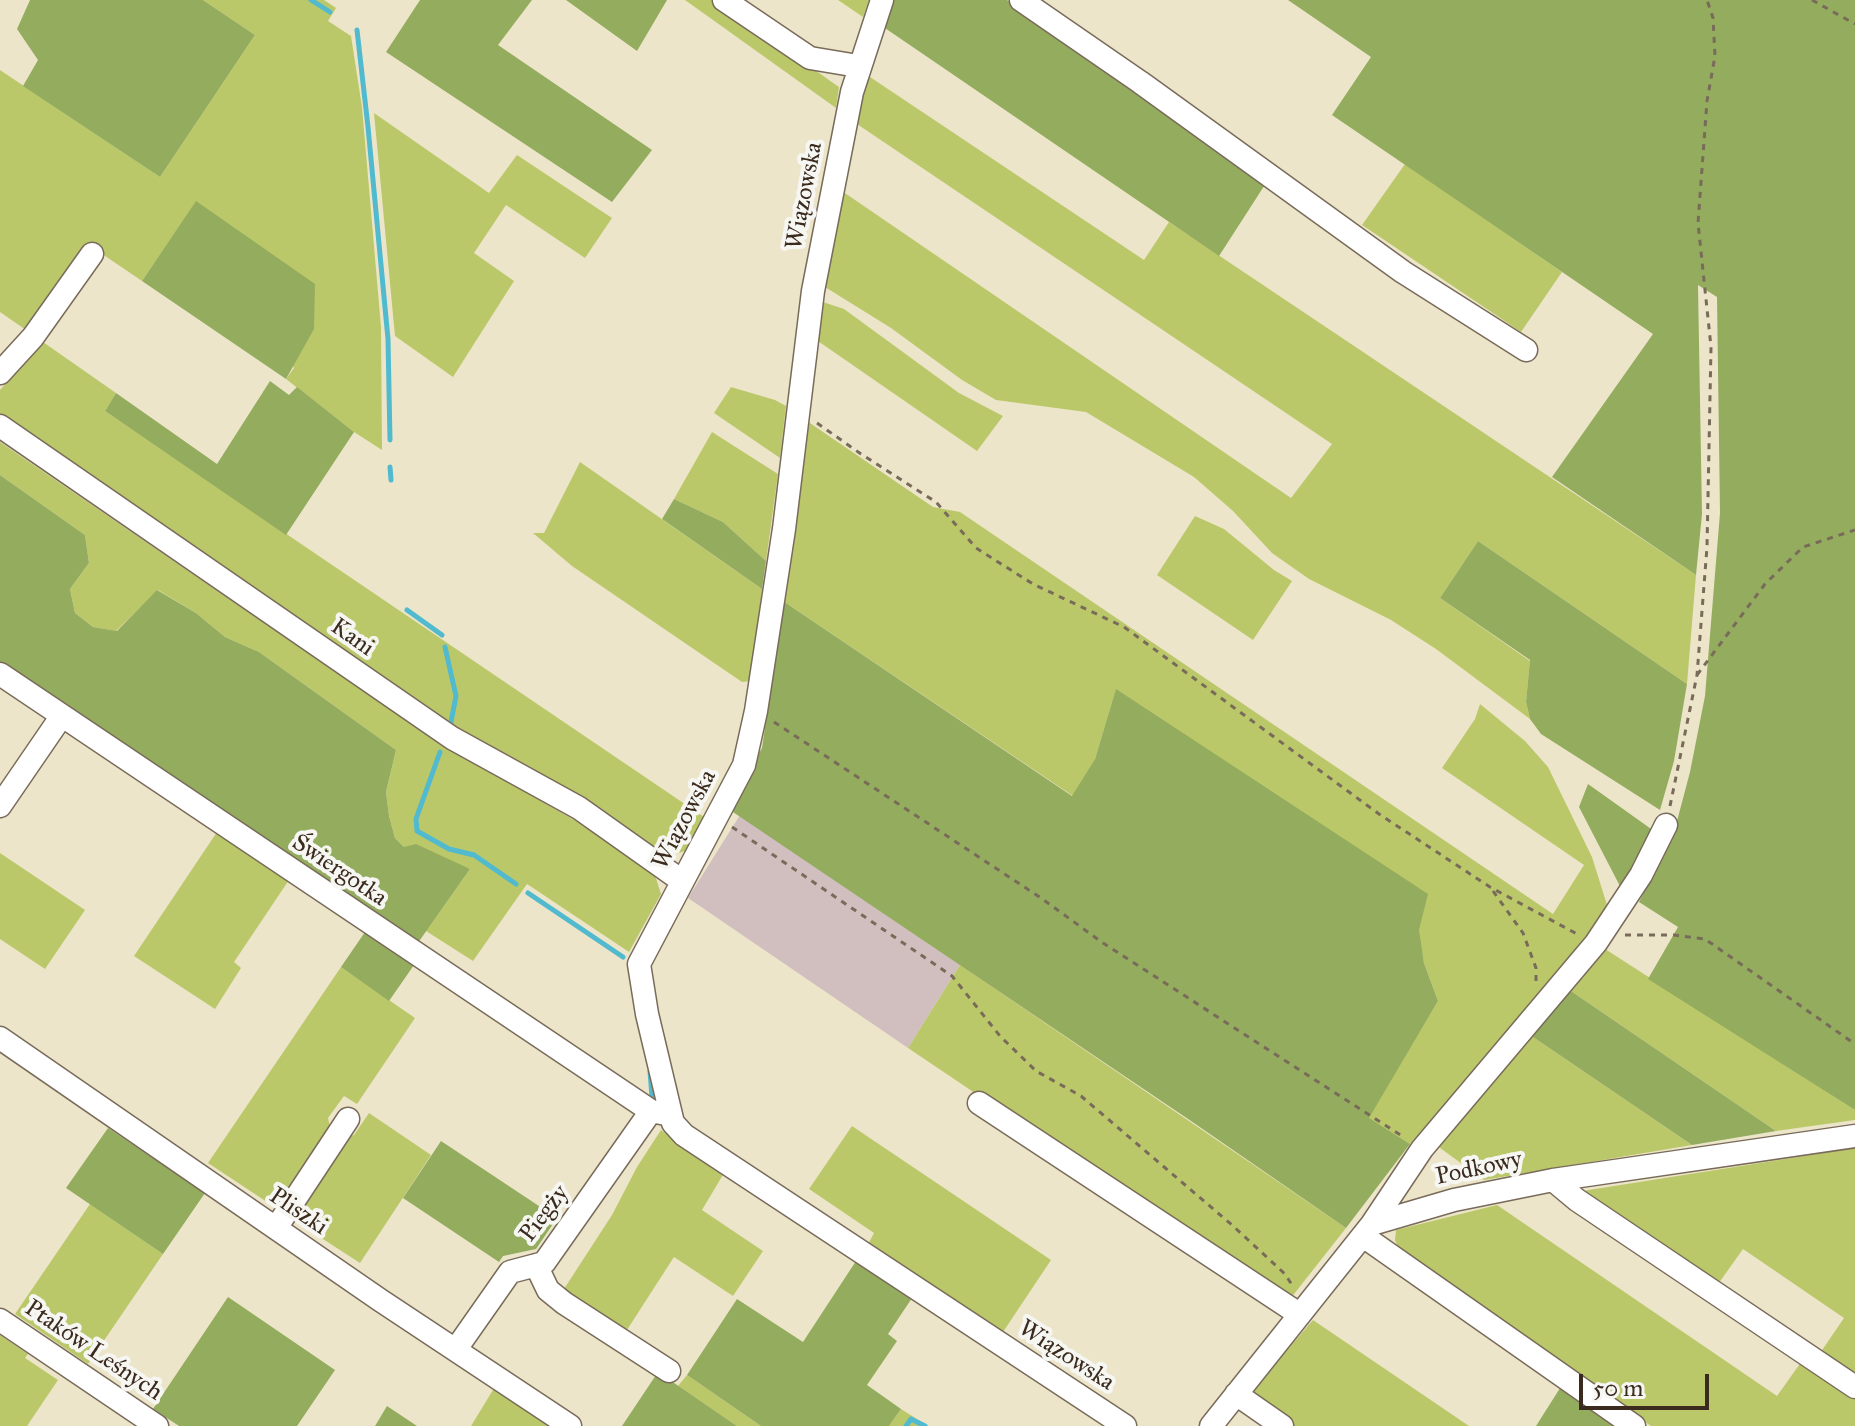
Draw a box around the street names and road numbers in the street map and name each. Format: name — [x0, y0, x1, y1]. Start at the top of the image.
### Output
street label: Wiązowska — [781, 140, 829, 252]
street label: Kani — [325, 613, 379, 663]
street label: Wiązowska — [647, 765, 723, 875]
street label: Świergotka — [286, 829, 392, 913]
street label: Podkowy — [1433, 1146, 1525, 1192]
street label: Piegży — [514, 1180, 576, 1248]
street label: Pliszki — [263, 1182, 333, 1242]
street label: Ptaków Leśnych — [19, 1294, 167, 1408]
street label: Wiązowska — [1013, 1314, 1119, 1398]

